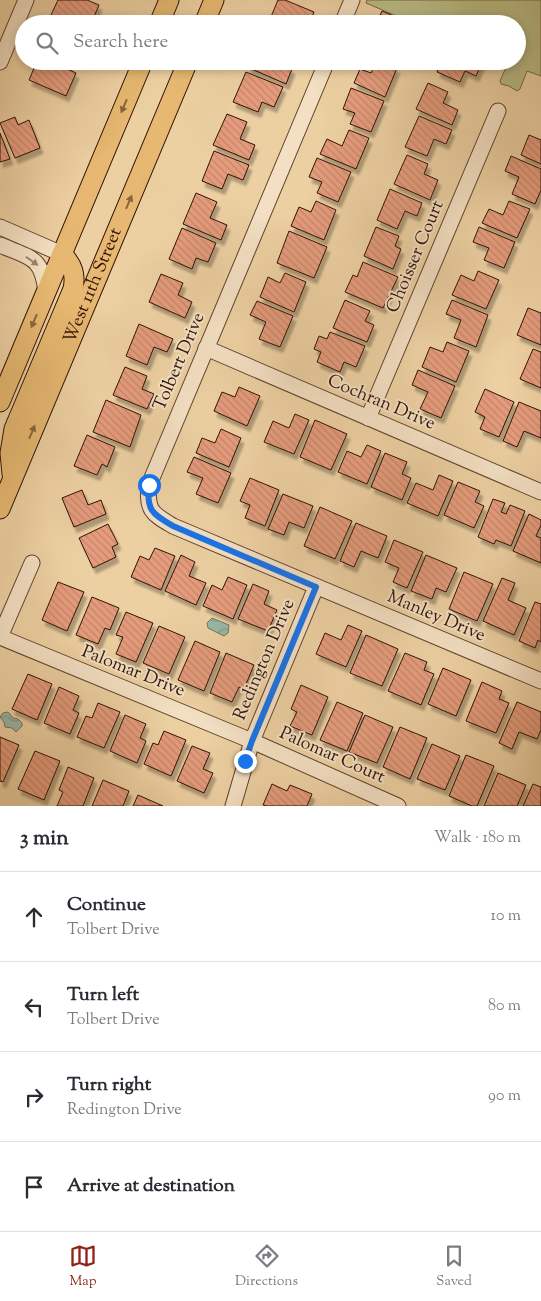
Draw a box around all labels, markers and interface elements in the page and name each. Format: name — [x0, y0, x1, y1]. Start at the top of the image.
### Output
search box — [15, 15, 526, 70]
icon: search — [33, 29, 61, 57]
text: Search here — [73, 29, 168, 56]
one-way arrow — [120, 99, 128, 113]
one-way arrow — [126, 195, 134, 209]
street label: Choisser Court — [381, 197, 451, 317]
street label: West 11th Street — [58, 224, 129, 348]
one-way arrow — [25, 256, 39, 266]
street label: Tolbert Drive — [148, 309, 212, 415]
one-way arrow — [30, 313, 38, 328]
street label: Cochran Drive — [323, 369, 439, 437]
one-way arrow — [29, 425, 37, 439]
route start — [138, 474, 161, 497]
street label: Manley Drive — [383, 585, 489, 649]
street label: Redington Drive — [228, 595, 302, 725]
street label: Palomar Drive — [77, 639, 189, 705]
street label: Palomar Court — [275, 721, 389, 791]
route end — [234, 750, 257, 773]
text: 3 min — [20, 824, 69, 854]
text: Walk · 180 m — [434, 827, 521, 850]
text: Continue — [67, 892, 146, 919]
icon: ahead — [20, 903, 48, 931]
text: 10 m — [491, 905, 521, 928]
text: Tolbert Drive — [67, 919, 160, 942]
text: Turn left — [67, 982, 139, 1009]
icon: left — [20, 993, 48, 1021]
text: 80 m — [488, 995, 521, 1018]
text: Tolbert Drive — [67, 1009, 160, 1032]
text: Turn right — [67, 1072, 151, 1099]
icon: right — [20, 1083, 48, 1111]
text: 90 m — [488, 1085, 521, 1108]
text: Redington Drive — [67, 1099, 182, 1122]
icon: arrive — [20, 1173, 48, 1201]
text: Arrive at destination — [67, 1173, 235, 1200]
tab: Map — [69, 1242, 97, 1292]
tab: Directions — [235, 1242, 298, 1292]
tab: Saved — [436, 1242, 472, 1292]

